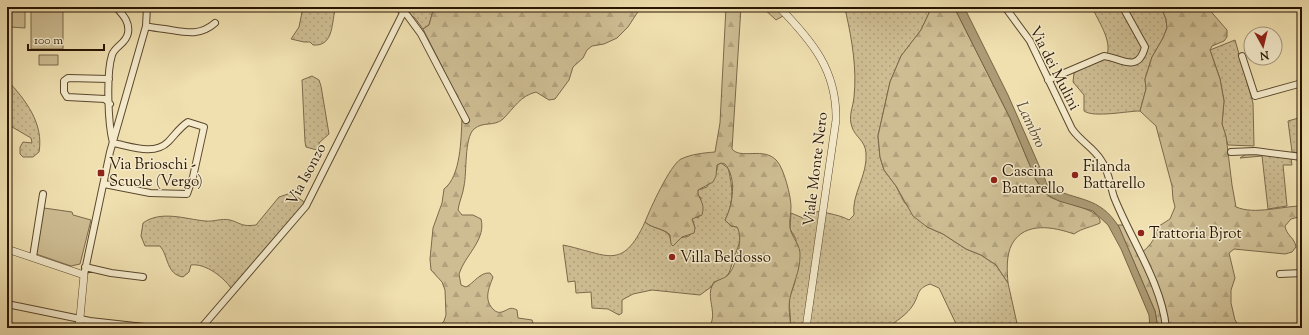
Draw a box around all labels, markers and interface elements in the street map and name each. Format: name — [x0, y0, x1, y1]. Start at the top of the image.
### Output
street label: Via dei Mulini — [1023, 23, 1084, 114]
scale bar — [28, 26, 104, 52]
north arrow — [1243, 26, 1283, 66]
text: 100 m — [34, 32, 63, 50]
text: N — [1259, 46, 1271, 63]
water label: Lambro — [1009, 98, 1051, 152]
street label: Viale Monte Nero — [799, 111, 834, 228]
street label: Via Isonzo — [282, 140, 332, 209]
place label: Via Brioschi - Scuole (Vergo) — [109, 155, 203, 193]
place label: Filanda Battarello — [1083, 157, 1145, 195]
place label: Cascina Battarello — [1002, 162, 1064, 200]
marker: Via Brioschi - Scuole (Vergo) — [96, 168, 106, 178]
marker: Filanda Battarello — [1070, 170, 1080, 180]
marker: Cascina Battarello — [989, 175, 999, 185]
place label: Trattoria Bjrot — [1149, 224, 1242, 245]
marker: Trattoria Bjrot — [1136, 228, 1146, 238]
place label: Villa Beldosso — [680, 248, 771, 269]
marker: Villa Beldosso — [667, 252, 677, 262]

